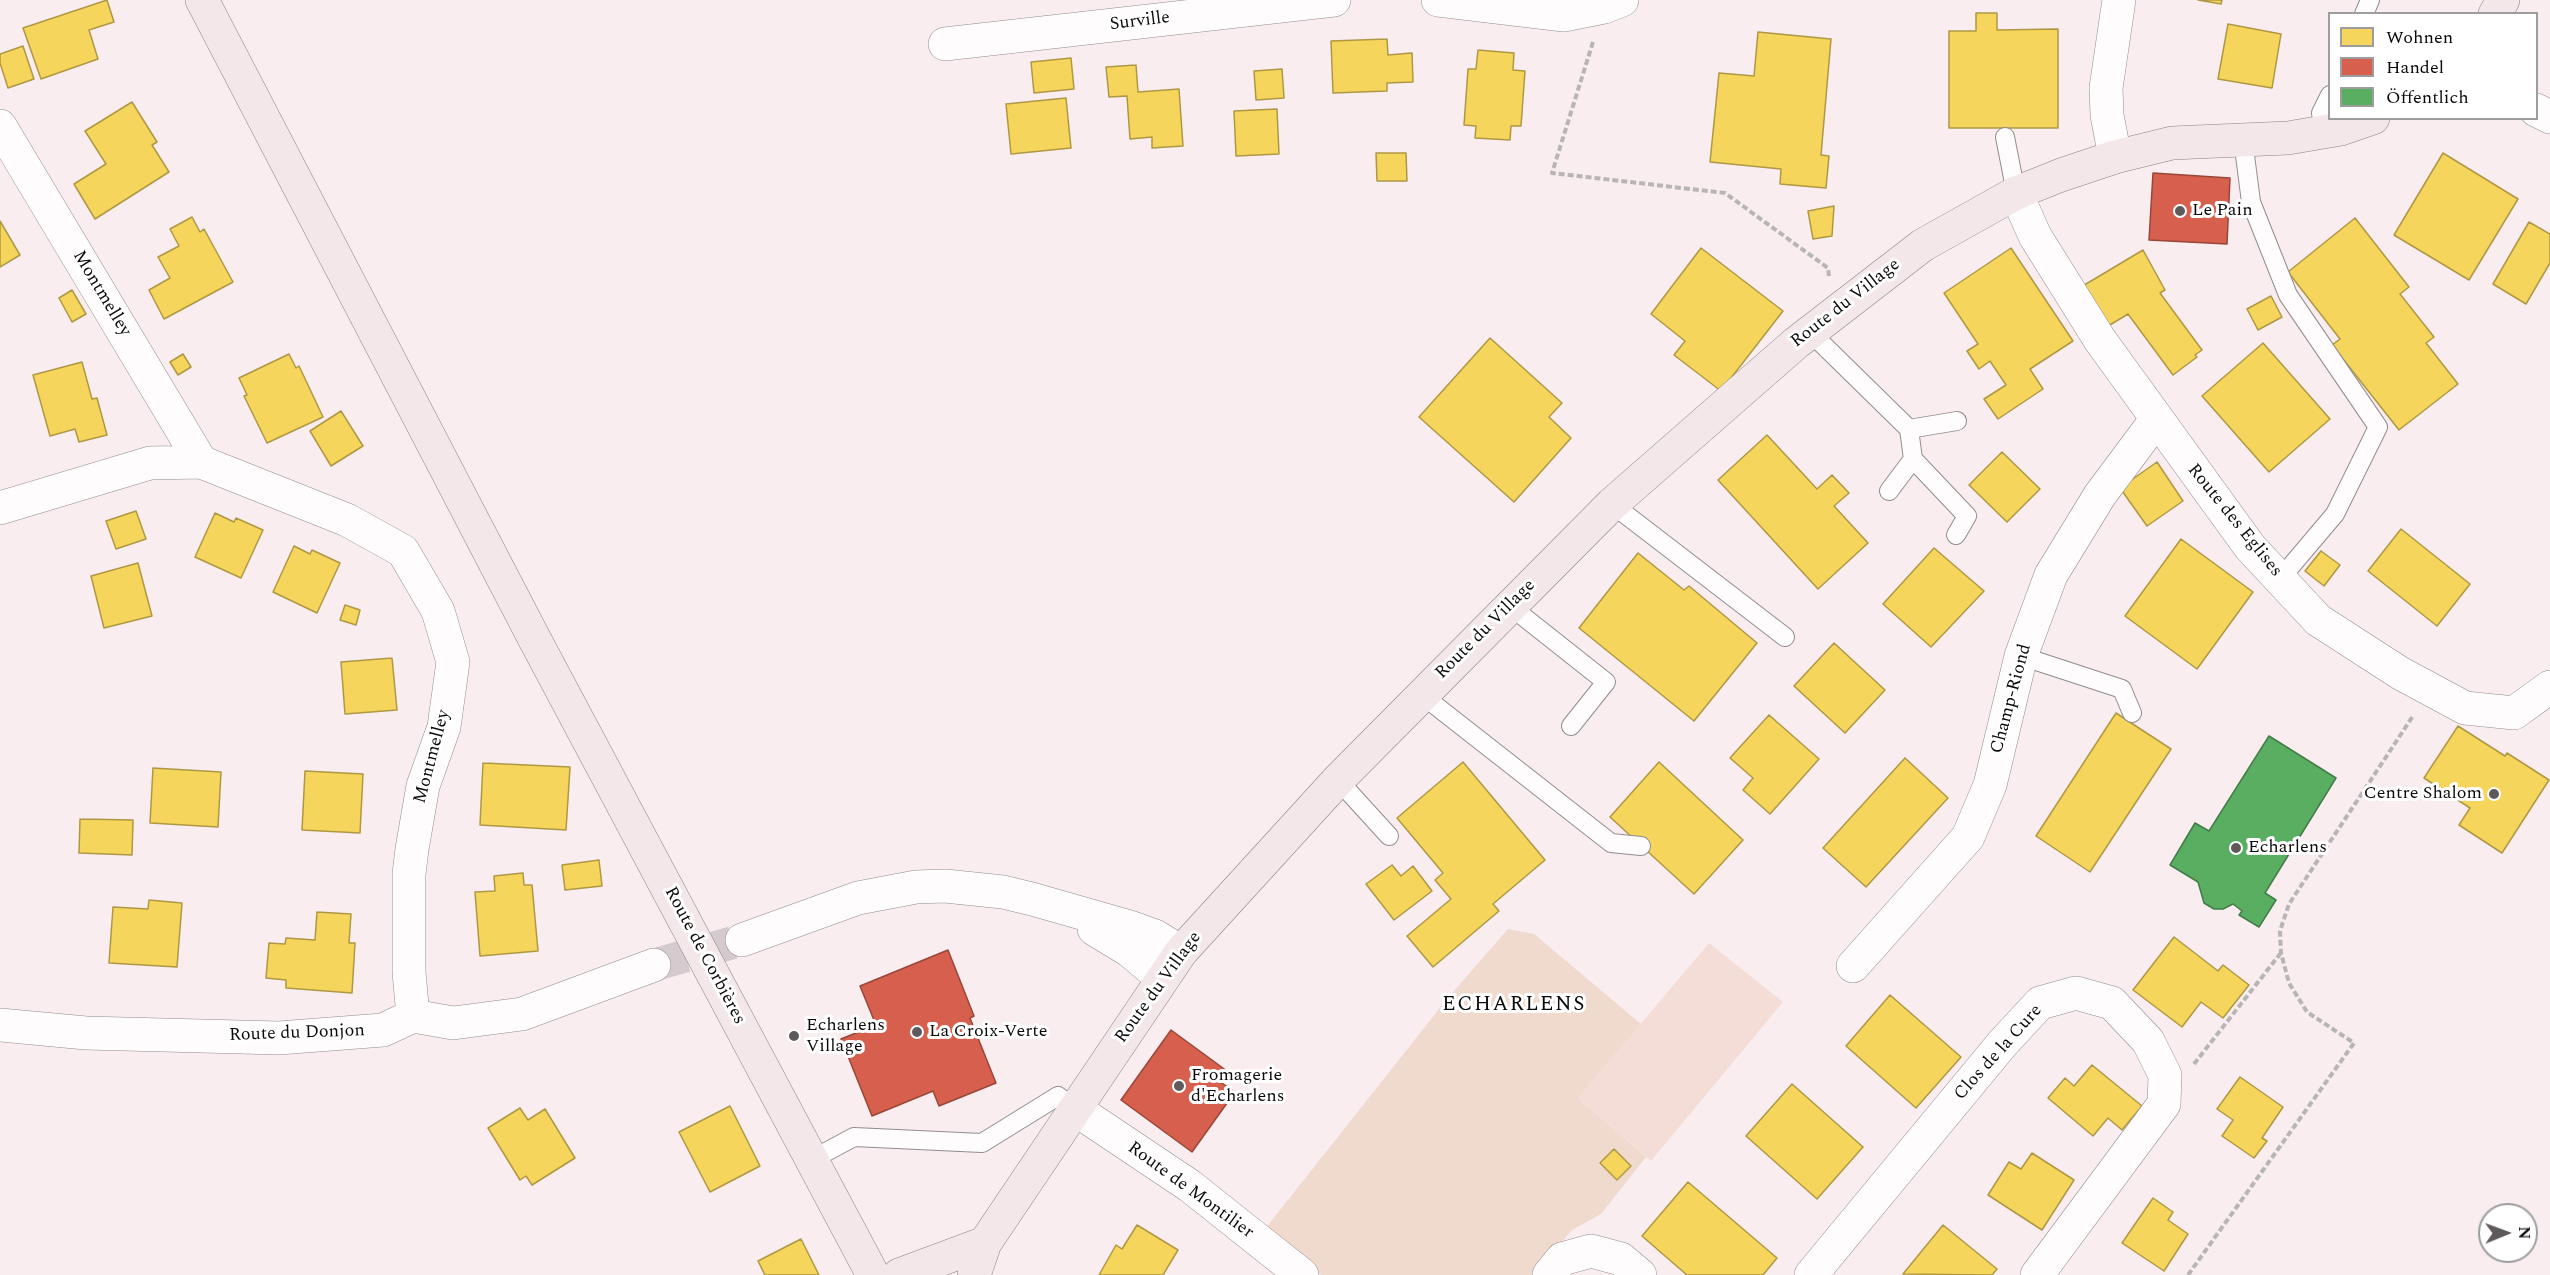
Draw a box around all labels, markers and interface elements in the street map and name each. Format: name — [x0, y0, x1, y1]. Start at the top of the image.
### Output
street label: Surville — [1109, 8, 1171, 36]
legend — [2328, 12, 2538, 120]
text: Wohnen — [2386, 24, 2453, 51]
text: Handel — [2386, 54, 2444, 81]
text: Öffentlich — [2386, 84, 2469, 111]
place label: Le Pain — [2192, 200, 2253, 222]
marker: Le Pain — [2173, 204, 2187, 218]
street label: Montmelley — [67, 247, 135, 341]
street label: Route du Village — [1787, 255, 1905, 353]
street label: Route des Eglises — [2182, 460, 2286, 582]
street label: Route du Village — [1431, 575, 1541, 685]
street label: Champ-Riond — [1987, 642, 2037, 756]
street label: Montmelley — [410, 708, 456, 806]
place label: Centre Shalom — [2364, 783, 2482, 805]
marker: Centre Shalom — [2487, 787, 2501, 801]
place label: Echarlens — [2248, 837, 2327, 859]
marker: Echarlens — [2229, 841, 2243, 855]
street label: Route de Corbières — [659, 884, 749, 1028]
street label: Route du Village — [1111, 928, 1207, 1048]
district label: ECHARLENS — [1442, 993, 1586, 1019]
street label: Clos de la Cure — [1950, 1001, 2048, 1105]
place label: Echarlens Village — [806, 1015, 885, 1058]
street label: Route du Donjon — [229, 1021, 365, 1047]
place label: La Croix-Verte — [929, 1021, 1047, 1043]
marker: La Croix-Verte — [910, 1025, 924, 1039]
marker: Echarlens Village — [787, 1029, 801, 1043]
place label: Fromagerie d'Echarlens — [1191, 1065, 1285, 1108]
marker: Fromagerie d'Echarlens — [1172, 1079, 1186, 1093]
street label: Route de Montilier — [1123, 1138, 1257, 1244]
north arrow — [2478, 1203, 2538, 1263]
text: N — [2512, 1226, 2536, 1239]

